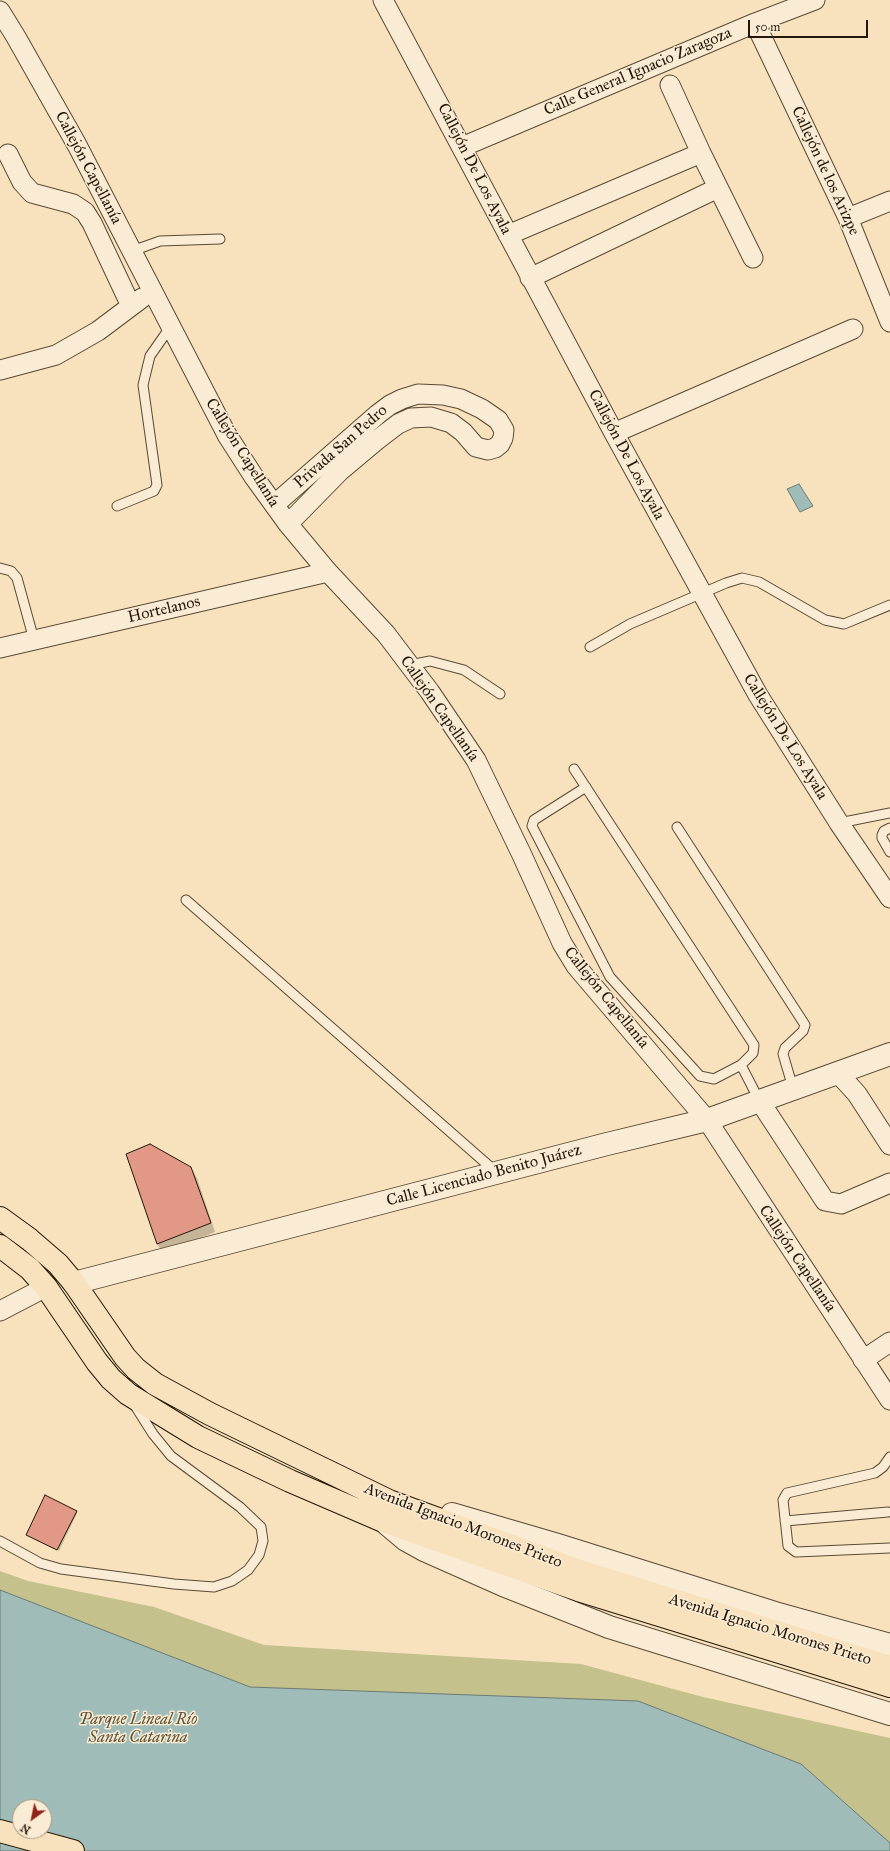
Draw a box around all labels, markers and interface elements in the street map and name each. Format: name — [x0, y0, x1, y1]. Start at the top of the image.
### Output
scale bar — [750, 12, 870, 38]
text: 50 m — [755, 20, 780, 34]
street label: Calle General Ignacio Zaragoza — [541, 24, 735, 120]
street label: Callejón De Los Ayala — [433, 100, 515, 238]
street label: Callejón de los Arizpe — [787, 103, 863, 239]
street label: Callejón Capellanía — [50, 108, 126, 228]
street label: Callejón De Los Ayala — [584, 387, 668, 523]
street label: Callejón Capellanía — [201, 395, 283, 511]
street label: Privada San Pedro — [290, 401, 392, 493]
street label: Hortelanos — [126, 592, 202, 628]
street label: Callejón Capellanía — [395, 652, 483, 766]
street label: Callejón De Los Ayala — [739, 671, 831, 803]
street label: Callejón Capellanía — [559, 944, 653, 1052]
street label: Calle Licenciado Benito Juárez — [384, 1141, 584, 1211]
street label: Callejón Capellanía — [754, 1202, 840, 1316]
street label: Avenida Ignacio Morones Prieto — [361, 1479, 565, 1573]
street label: Avenida Ignacio Morones Prieto — [666, 1590, 874, 1670]
park label: Parque Lineal Río Santa Catarina — [79, 1710, 197, 1748]
north arrow — [12, 1799, 52, 1839]
text: N — [18, 1821, 33, 1837]

